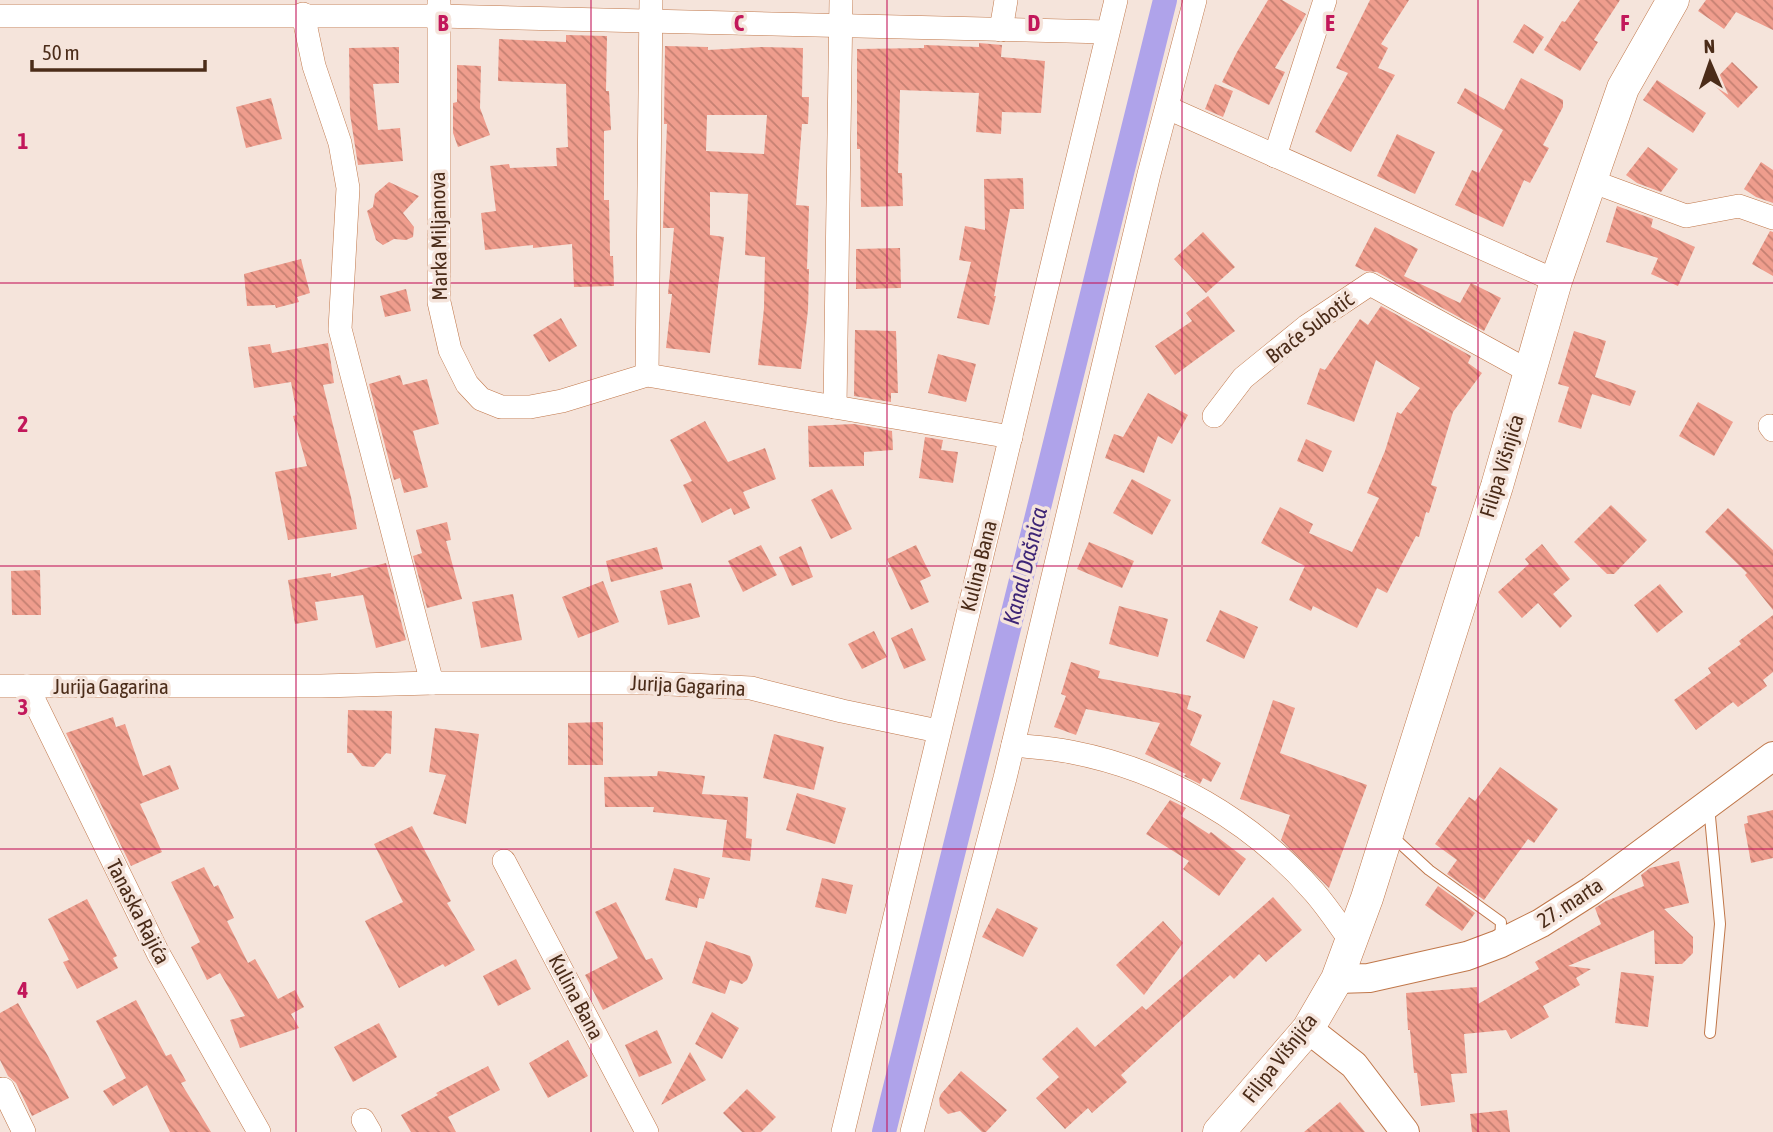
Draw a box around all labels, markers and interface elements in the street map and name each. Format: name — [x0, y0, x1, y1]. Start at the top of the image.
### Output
text: B — [438, 10, 449, 36]
text: C — [734, 10, 745, 36]
text: D — [1028, 10, 1041, 36]
text: E — [1325, 10, 1335, 36]
text: F — [1620, 10, 1630, 36]
scale bar — [32, 28, 205, 72]
north arrow — [1675, 28, 1745, 98]
text: N — [1703, 35, 1715, 57]
text: 50 m — [42, 40, 80, 64]
text: 1 — [18, 128, 29, 154]
street label: Marka Miljanova — [425, 171, 451, 301]
street label: Braće Subotić — [1261, 286, 1358, 368]
text: 2 — [18, 411, 28, 437]
street label: Filipa Višnjića — [1474, 411, 1528, 520]
water label: Kanal Dašnica — [998, 504, 1052, 627]
street label: Kulina Bana — [955, 518, 1001, 614]
street label: Jurija Gagarina — [630, 670, 746, 700]
street label: Jurija Gagarina — [53, 674, 169, 698]
text: 3 — [18, 694, 28, 720]
street label: Tanaska Rajića — [102, 855, 176, 968]
street label: 27. marta — [1532, 872, 1607, 932]
street label: Kulina Bana — [544, 950, 609, 1043]
text: 4 — [17, 977, 29, 1003]
street label: Filipa Višnjića — [1237, 1008, 1321, 1107]

